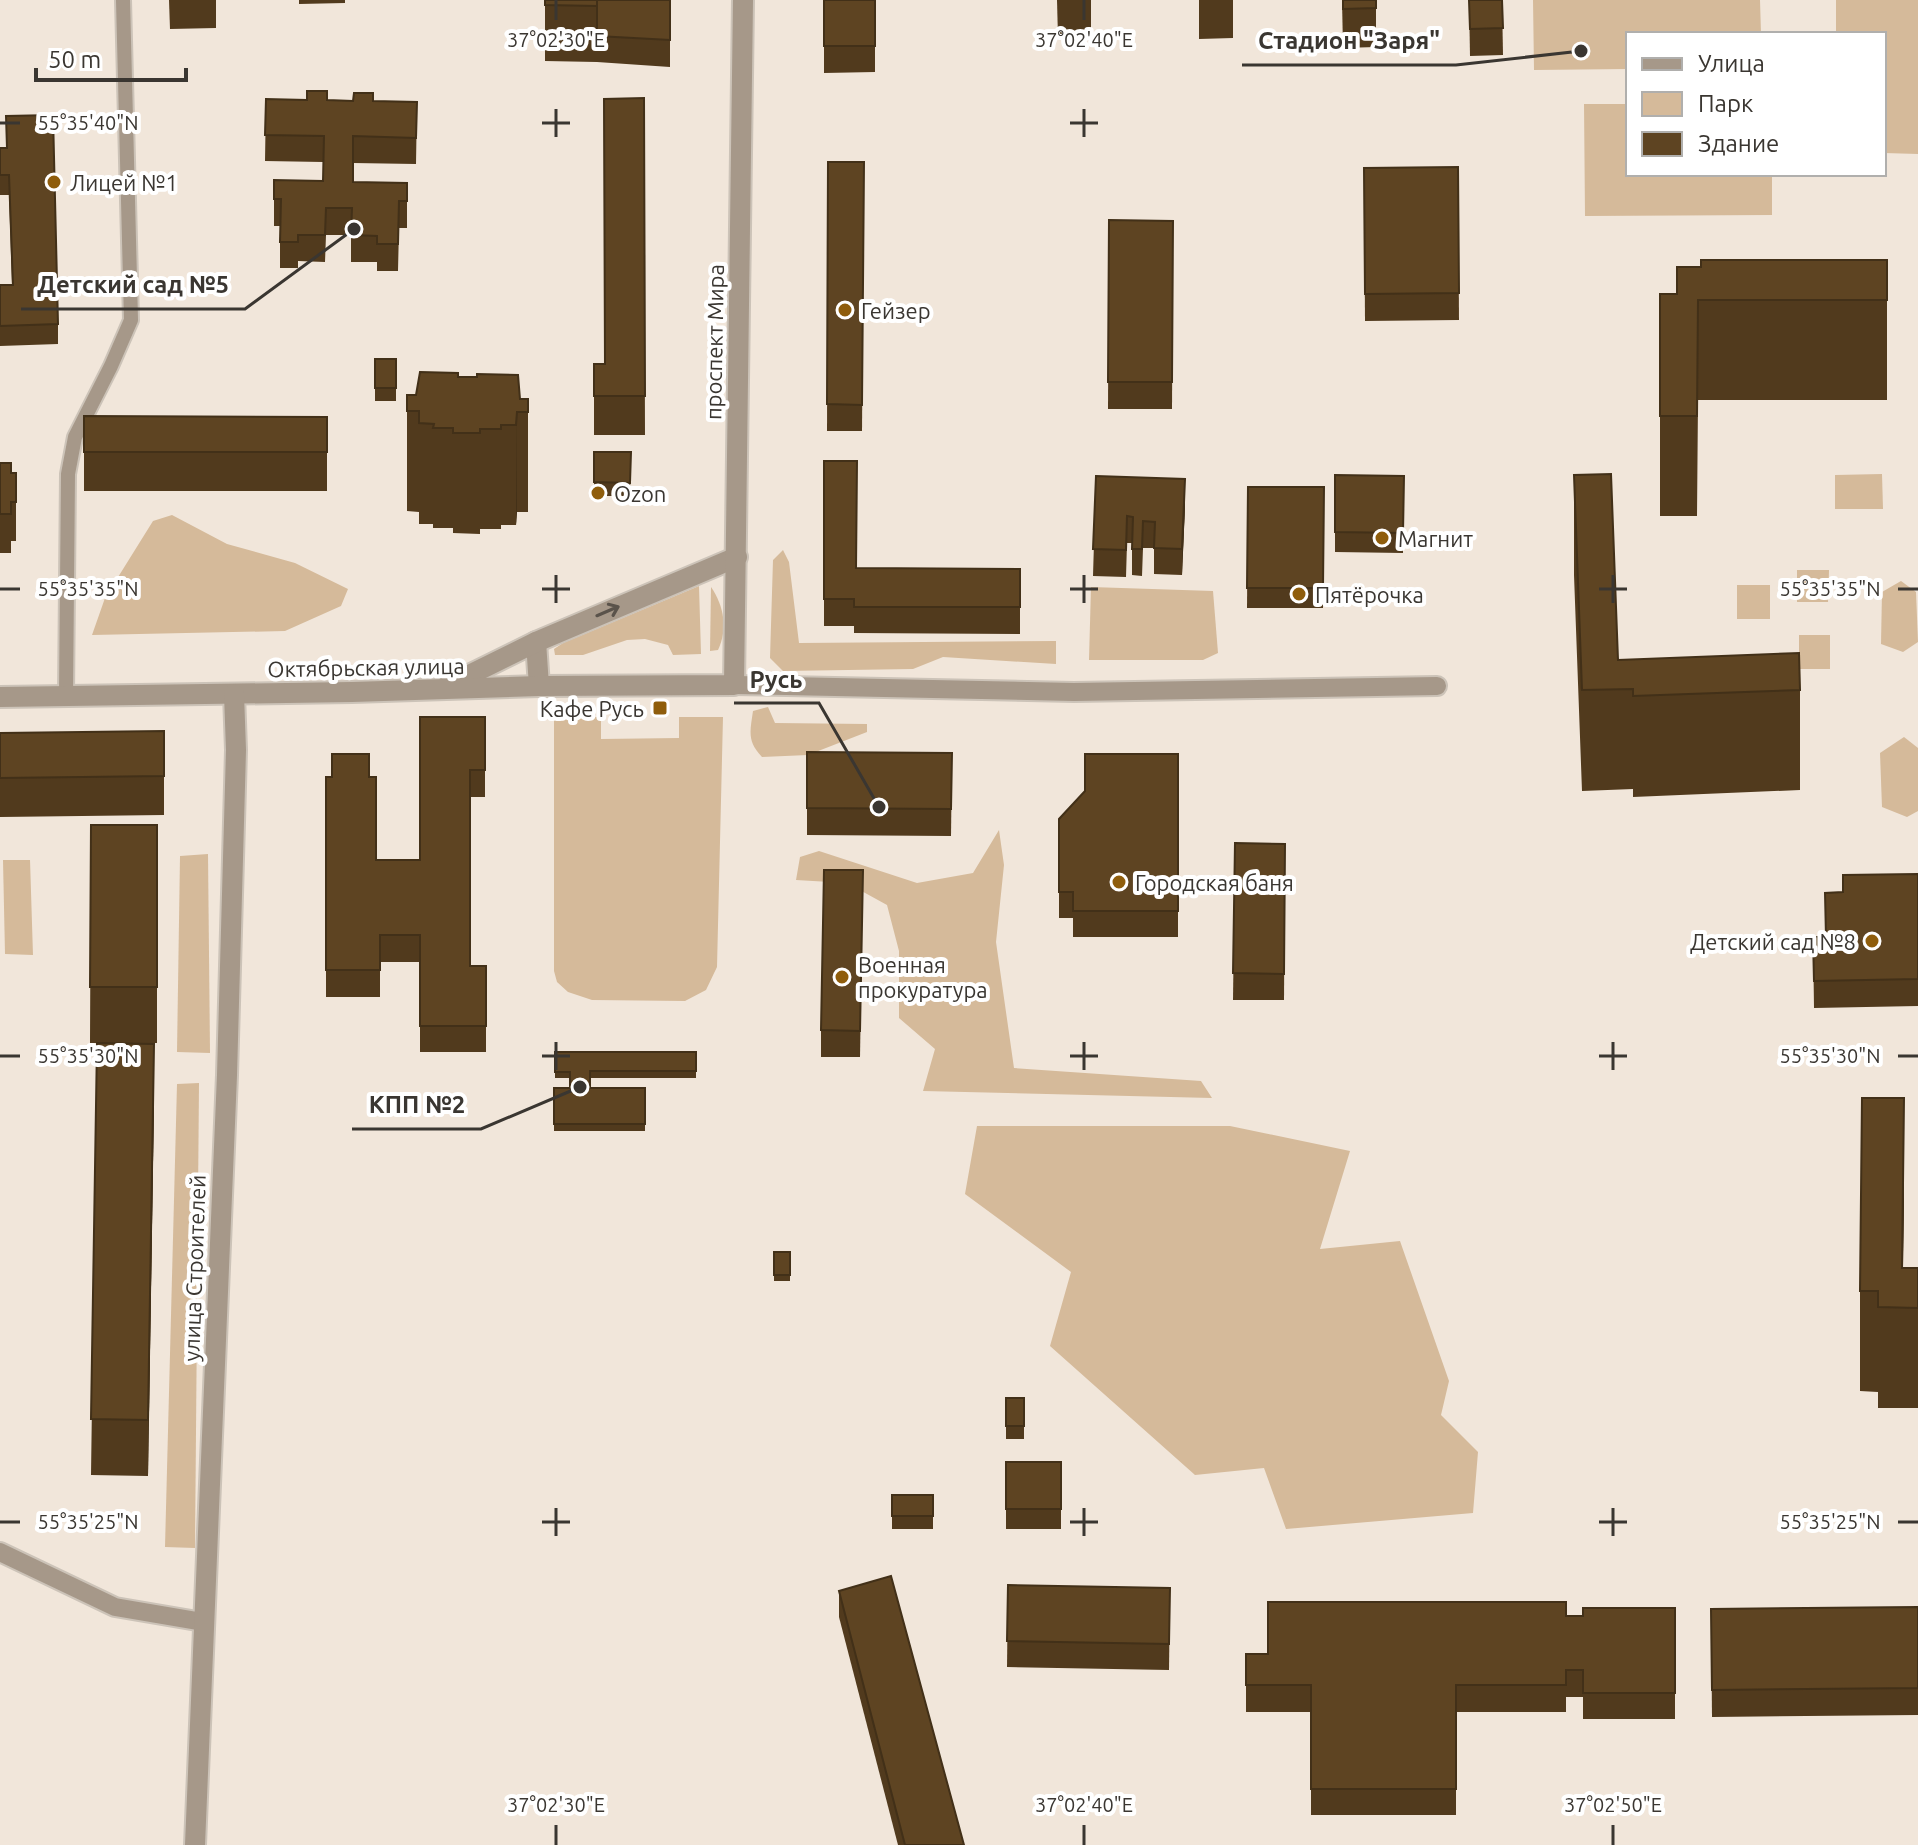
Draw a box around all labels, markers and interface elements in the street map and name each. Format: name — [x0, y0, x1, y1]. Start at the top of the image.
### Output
callout: Стадион "Заря" — [1242, 17, 1456, 65]
text: Стадион "Заря" — [1258, 27, 1440, 54]
text: 37°02'30"E — [507, 28, 605, 51]
text: 37°02'40"E — [1035, 28, 1133, 51]
scale bar — [36, 32, 186, 82]
legend — [1626, 32, 1886, 176]
text: 50 m — [48, 46, 101, 73]
text: Улица — [1698, 50, 1765, 77]
text: Парк — [1698, 90, 1753, 117]
text: 55°35'40"N — [37, 111, 139, 134]
text: Здание — [1698, 130, 1779, 157]
place label: Лицей №1 — [70, 170, 178, 195]
marker: Лицей №1 — [45, 173, 63, 191]
callout: Детский сад №5 — [21, 261, 245, 309]
street label: проспект Мира — [700, 264, 728, 420]
text: Детский сад №5 — [37, 271, 229, 298]
place label: Гейзер — [861, 298, 931, 323]
marker: Гейзер — [836, 301, 854, 319]
place label: Ozon — [614, 481, 666, 506]
marker: Ozon — [589, 484, 607, 502]
place label: Магнит — [1398, 526, 1473, 551]
marker: Магнит — [1373, 529, 1391, 547]
text: 55°35'35"N — [37, 577, 139, 600]
text: 55°35'35"N — [1779, 577, 1881, 600]
place label: Пятёрочка — [1315, 582, 1424, 607]
marker: Пятёрочка — [1290, 585, 1308, 603]
one-way arrow — [595, 603, 620, 618]
street label: Октябрьская улица — [267, 653, 465, 681]
callout: Русь — [734, 655, 819, 703]
text: Русь — [749, 666, 803, 693]
place label: Кафе Русь — [540, 696, 644, 721]
marker: Кафе Русь — [651, 699, 669, 717]
place label: Городская баня — [1135, 870, 1294, 895]
marker: Городская баня — [1110, 873, 1128, 891]
place label: Детский сад №8 — [1690, 929, 1856, 954]
marker: Детский сад №8 — [1863, 932, 1881, 950]
place label: Военная прокуратура — [858, 952, 988, 1002]
marker: Военная прокуратура — [833, 968, 851, 986]
text: 55°35'30"N — [37, 1044, 139, 1067]
text: 55°35'30"N — [1779, 1044, 1881, 1067]
callout: КПП №2 — [352, 1081, 481, 1129]
text: КПП №2 — [369, 1091, 465, 1118]
street label: улица Строителей — [178, 1174, 210, 1362]
text: 55°35'25"N — [37, 1510, 139, 1533]
text: 55°35'25"N — [1779, 1510, 1881, 1533]
text: 37°02'30"E — [507, 1793, 605, 1816]
text: 37°02'40"E — [1035, 1793, 1133, 1816]
text: 37°02'50"E — [1564, 1793, 1662, 1816]

